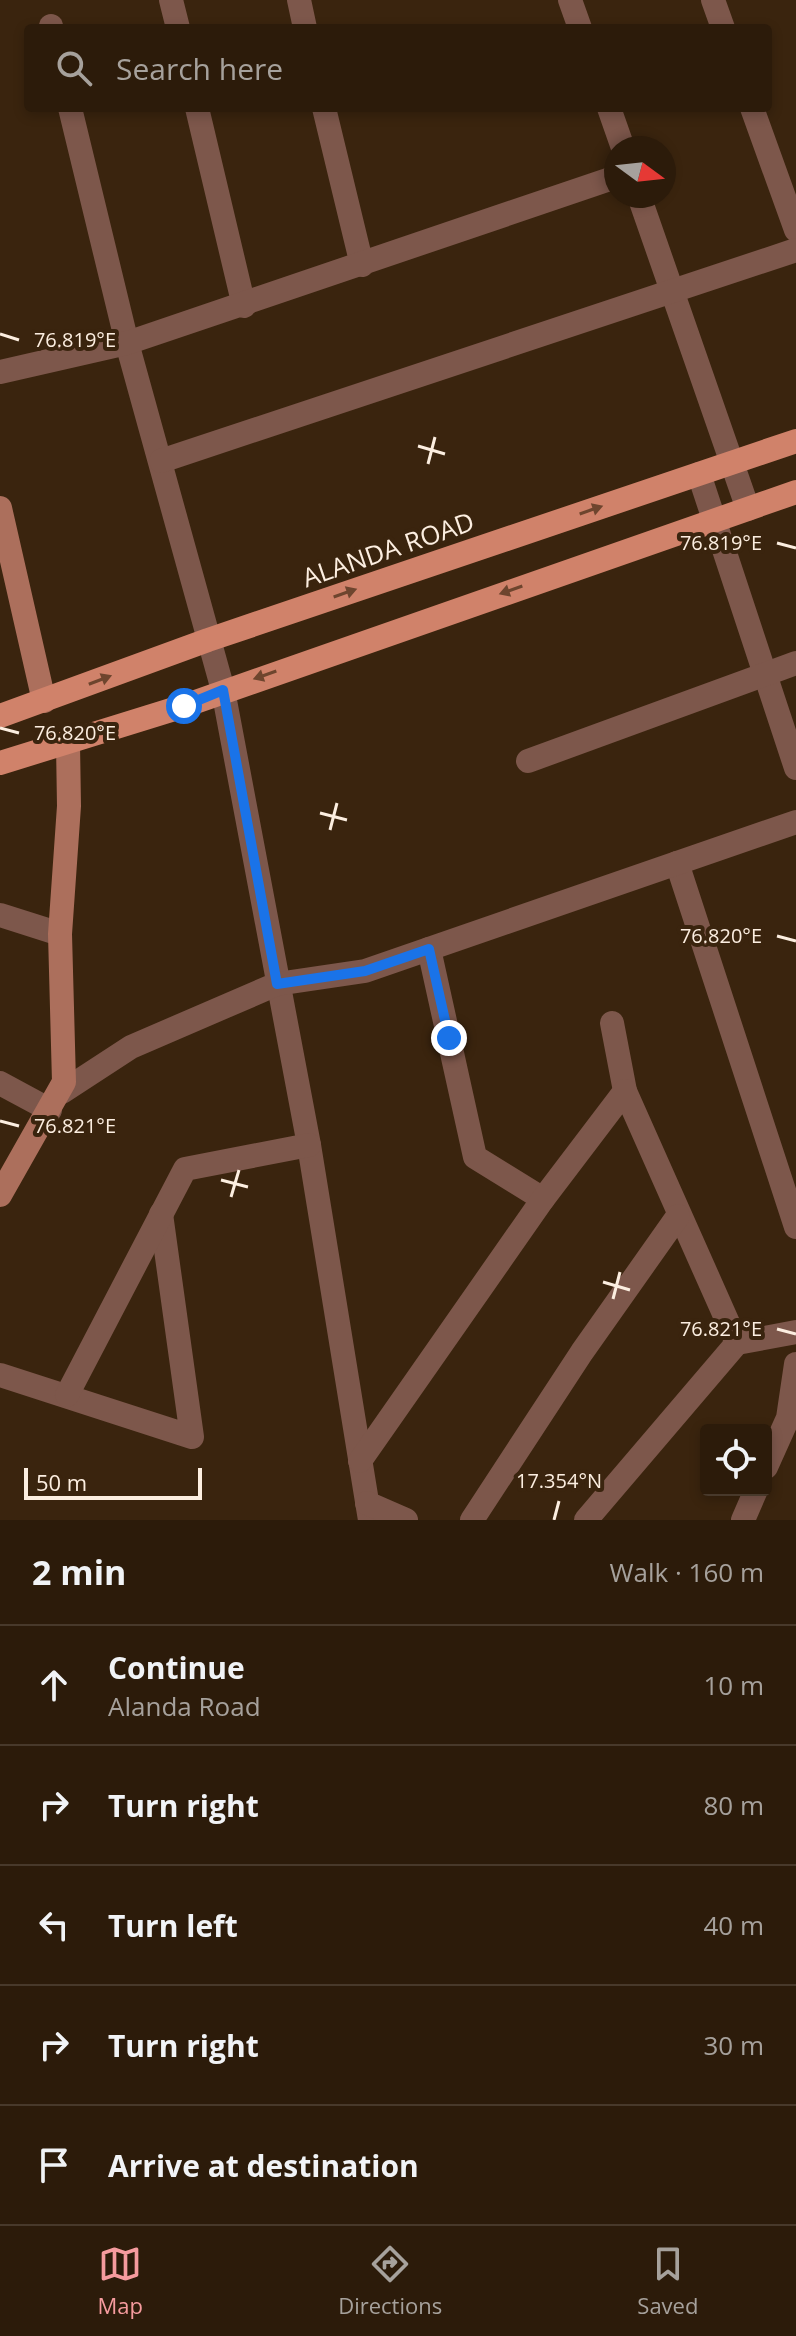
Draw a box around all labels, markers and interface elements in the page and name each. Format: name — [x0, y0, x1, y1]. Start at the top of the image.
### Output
search box — [24, 24, 772, 112]
icon: search — [52, 46, 96, 90]
text: Search here — [116, 48, 283, 89]
north arrow — [604, 136, 676, 208]
text: 76.819°E — [34, 326, 116, 353]
street label: ALANDA ROAD — [297, 503, 479, 595]
one-way arrow — [580, 504, 604, 516]
text: 76.819°E — [680, 529, 762, 556]
one-way arrow — [498, 585, 522, 597]
one-way arrow — [333, 587, 357, 599]
one-way arrow — [253, 670, 277, 682]
one-way arrow — [88, 673, 112, 686]
route start — [166, 688, 202, 724]
text: 76.820°E — [34, 719, 116, 746]
text: 76.820°E — [680, 922, 762, 949]
route end — [431, 1020, 467, 1056]
text: 76.821°E — [34, 1112, 116, 1139]
text: 76.821°E — [680, 1315, 762, 1342]
map controls — [700, 1424, 772, 1496]
button: locate — [700, 1424, 772, 1496]
scale bar — [24, 1464, 202, 1500]
text: 50 m — [36, 1467, 87, 1497]
text: 17.354°N — [516, 1467, 602, 1494]
text: 2 min — [32, 1549, 126, 1595]
text: Walk · 160 m — [610, 1554, 764, 1590]
text: Continue — [108, 1647, 245, 1688]
icon: ahead — [32, 1663, 76, 1707]
text: 10 m — [703, 1667, 764, 1703]
text: Alanda Road — [108, 1688, 261, 1724]
icon: right — [32, 1783, 76, 1827]
text: Turn right — [108, 1785, 259, 1826]
text: 80 m — [703, 1787, 764, 1823]
icon: left — [32, 1903, 76, 1947]
text: Turn left — [108, 1905, 238, 1946]
text: 40 m — [703, 1907, 764, 1943]
icon: right — [32, 2023, 76, 2067]
text: Turn right — [108, 2025, 259, 2066]
text: 30 m — [703, 2027, 764, 2063]
icon: arrive — [32, 2143, 76, 2187]
text: Arrive at destination — [108, 2145, 419, 2186]
tab: Map — [98, 2242, 143, 2320]
tab: Directions — [338, 2242, 442, 2320]
tab: Saved — [637, 2242, 698, 2320]

